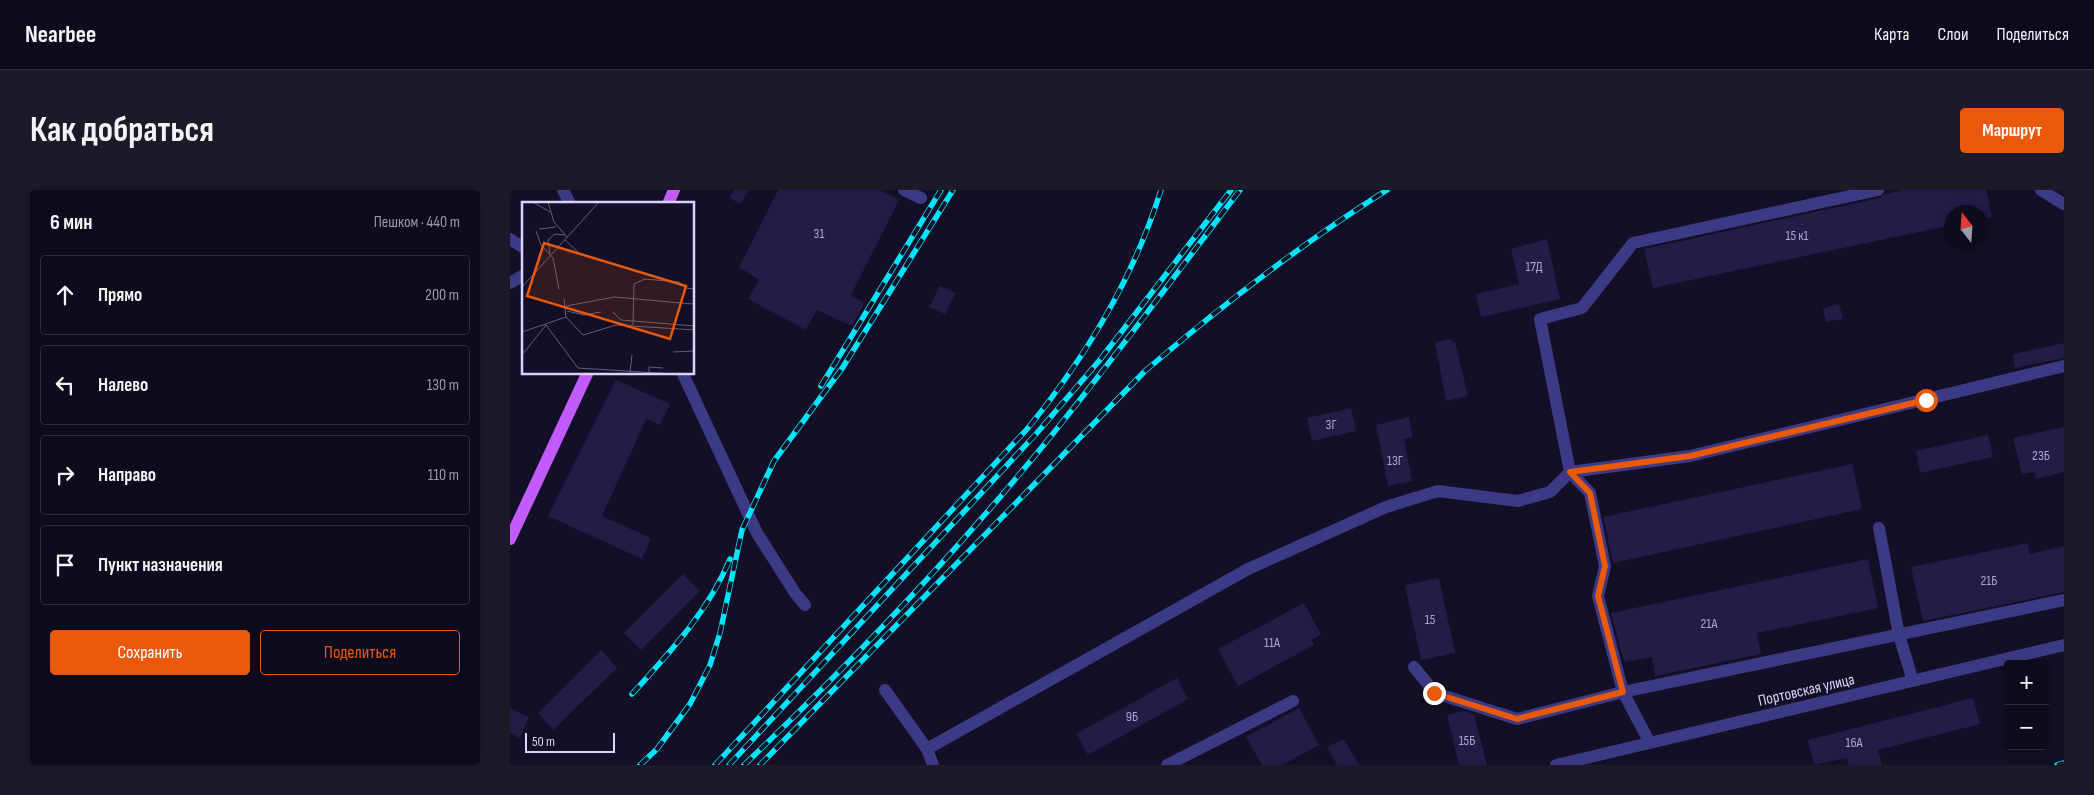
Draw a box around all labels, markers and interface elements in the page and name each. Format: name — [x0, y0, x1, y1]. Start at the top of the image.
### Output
text: Nearbee — [25, 20, 96, 49]
text: Карта — [1874, 24, 1910, 45]
text: Слои — [1938, 24, 1969, 45]
text: Поделиться — [1997, 24, 2069, 45]
button: Маршрут — [1960, 108, 2064, 153]
text: Как добраться — [30, 109, 214, 152]
inset map — [522, 202, 695, 375]
north arrow — [1944, 205, 1989, 250]
text: 6 мин — [50, 210, 92, 235]
text: Пешком · 440 m — [374, 213, 460, 232]
house number: 31 — [814, 225, 824, 242]
house number: 15 к1 — [1786, 227, 1809, 244]
house number: 17Д — [1525, 258, 1543, 275]
icon: ahead — [51, 281, 79, 309]
text: Прямо — [98, 284, 142, 307]
text: 200 m — [425, 286, 459, 305]
icon: left — [51, 371, 79, 399]
text: Налево — [98, 374, 148, 397]
text: 130 m — [427, 376, 459, 395]
route start — [1915, 389, 1938, 412]
house number: 3Г — [1326, 416, 1336, 433]
house number: 23Б — [2032, 447, 2050, 464]
house number: 13Г — [1387, 452, 1403, 469]
icon: right — [51, 461, 79, 489]
text: Направо — [98, 464, 156, 487]
text: 110 m — [428, 466, 459, 485]
icon: arrive — [51, 551, 79, 579]
text: Пункт назначения — [98, 554, 223, 577]
house number: 21Б — [1981, 572, 1997, 589]
house number: 15 — [1425, 611, 1436, 628]
house number: 21А — [1701, 615, 1718, 632]
button: Сохранить — [50, 630, 250, 675]
button: Поделиться — [260, 630, 460, 675]
house number: 11А — [1264, 634, 1281, 651]
map controls — [2004, 660, 2049, 750]
button: + — [2004, 660, 2049, 705]
street label: Портовская улица — [1756, 670, 1856, 711]
route end — [1423, 682, 1446, 705]
button: − — [2004, 705, 2049, 750]
house number: 9Б — [1126, 708, 1138, 725]
scale bar — [525, 730, 615, 753]
house number: 15Б — [1459, 732, 1475, 749]
text: 50 m — [532, 733, 555, 750]
house number: 16А — [1845, 734, 1864, 751]

